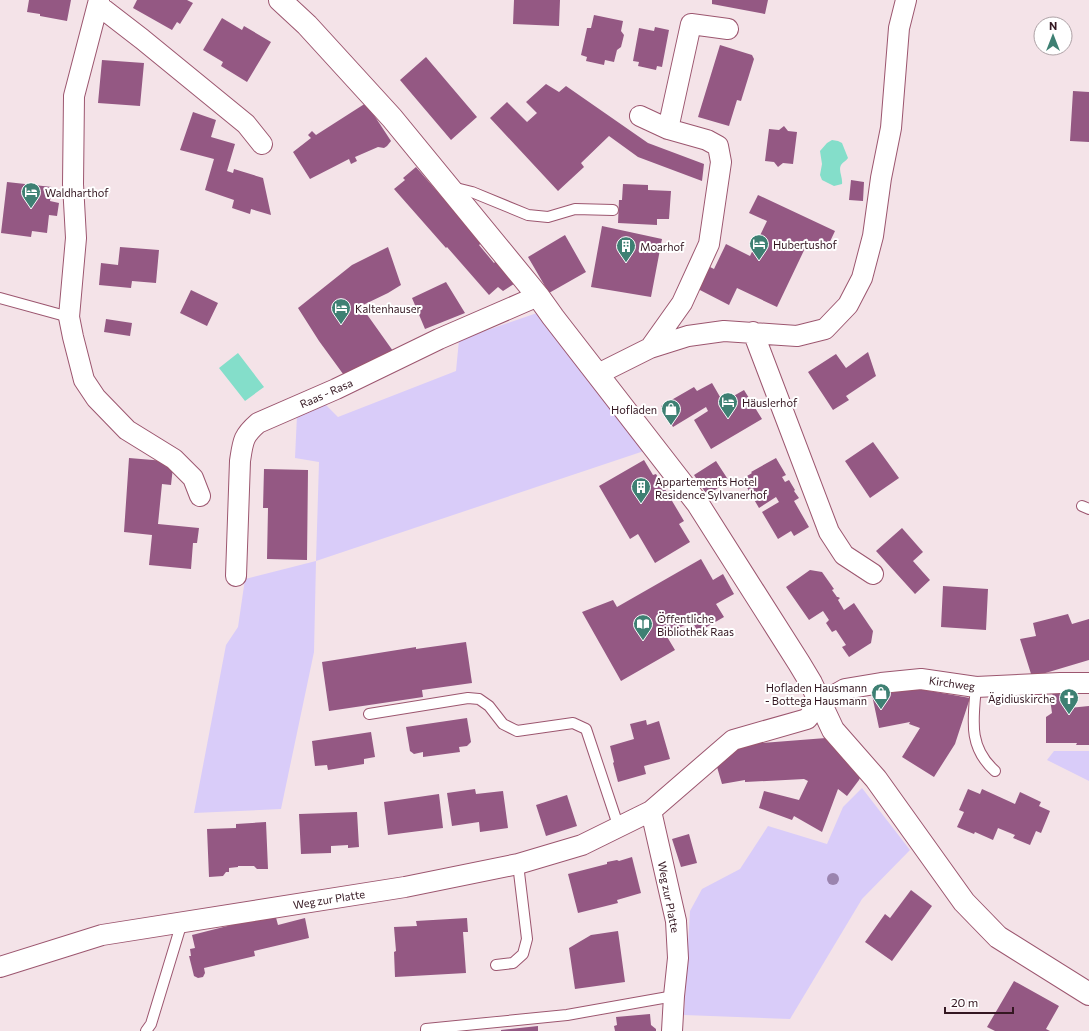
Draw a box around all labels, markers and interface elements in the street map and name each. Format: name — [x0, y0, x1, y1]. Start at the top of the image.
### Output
north arrow — [1033, 16, 1073, 56]
text: N — [1049, 19, 1057, 32]
hotel icon: Waldharthof — [20, 181, 42, 209]
place label: Waldharthof — [45, 186, 109, 199]
hotel icon: Hubertushof — [748, 233, 770, 261]
building icon: Moarhof — [615, 235, 637, 263]
place label: Hubertushof — [773, 238, 838, 251]
place label: Moarhof — [640, 240, 685, 253]
hotel icon: Kaltenhauser — [330, 297, 352, 325]
place label: Kaltenhauser — [355, 302, 421, 315]
street label: Raas - Rasa — [298, 376, 354, 410]
hotel icon: Häuslerhof — [717, 391, 739, 419]
place label: Häuslerhof — [742, 396, 798, 409]
shop icon: Hofladen — [660, 398, 682, 426]
place label: Hofladen — [611, 403, 657, 416]
place label: Appartements Hotel Residence Sylvanerhof — [655, 475, 768, 501]
building icon: Appartements Hotel Residence Sylvanerhof — [630, 476, 652, 504]
place label: Öffentliche Bibliothek Raas — [657, 611, 734, 638]
library icon: Öffentliche Bibliothek Raas — [632, 613, 654, 641]
street label: Kirchweg — [928, 673, 976, 693]
place label: Hofladen Hausmann - Bottega Hausmann — [765, 681, 867, 707]
shop icon: Hofladen Hausmann - Bottega Hausmann — [870, 682, 892, 710]
church icon: Ägidiuskirche — [1058, 687, 1080, 715]
place label: Ägidiuskirche — [988, 691, 1055, 705]
street label: Weg zur Platte — [656, 860, 682, 934]
street label: Weg zur Platte — [292, 887, 366, 911]
scale bar — [945, 989, 1013, 1015]
text: 20 m — [951, 995, 978, 1009]

